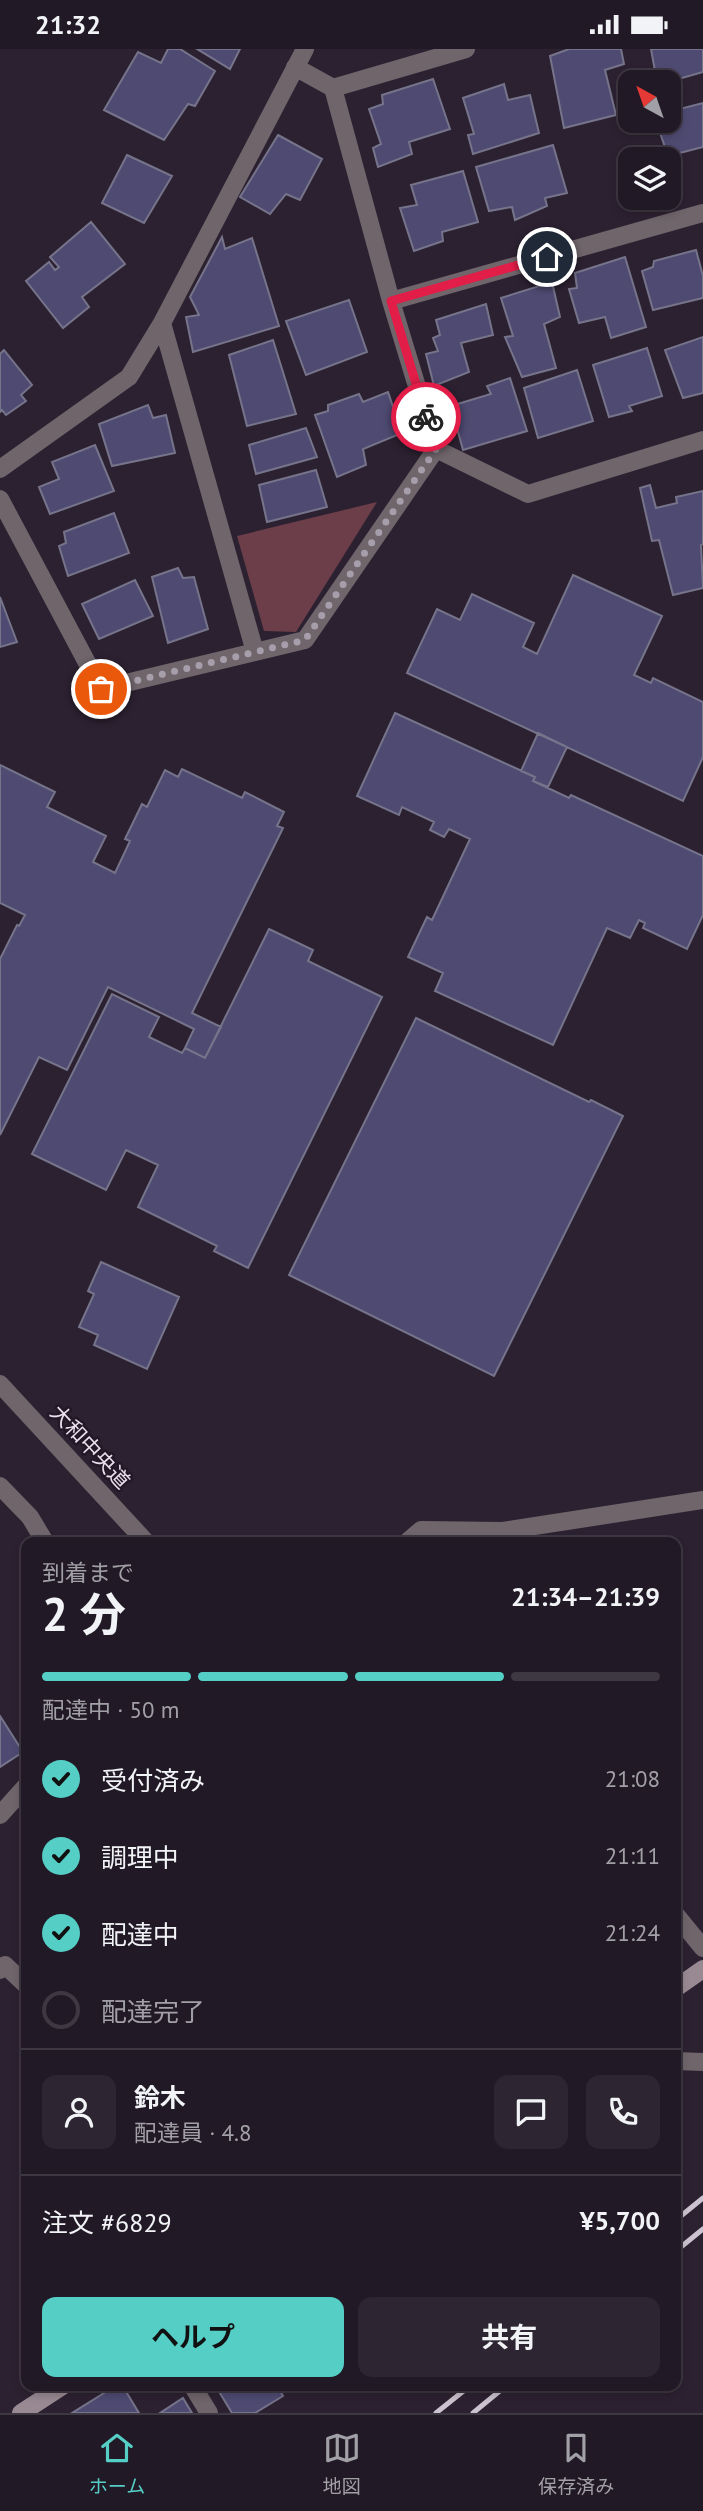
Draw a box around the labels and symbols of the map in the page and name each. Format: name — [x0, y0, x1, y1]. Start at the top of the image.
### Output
north arrow — [618, 70, 681, 133]
pin — [517, 227, 577, 287]
courier — [391, 382, 461, 452]
pin — [71, 659, 131, 719]
street label: 大和中央道 — [45, 1399, 136, 1494]

